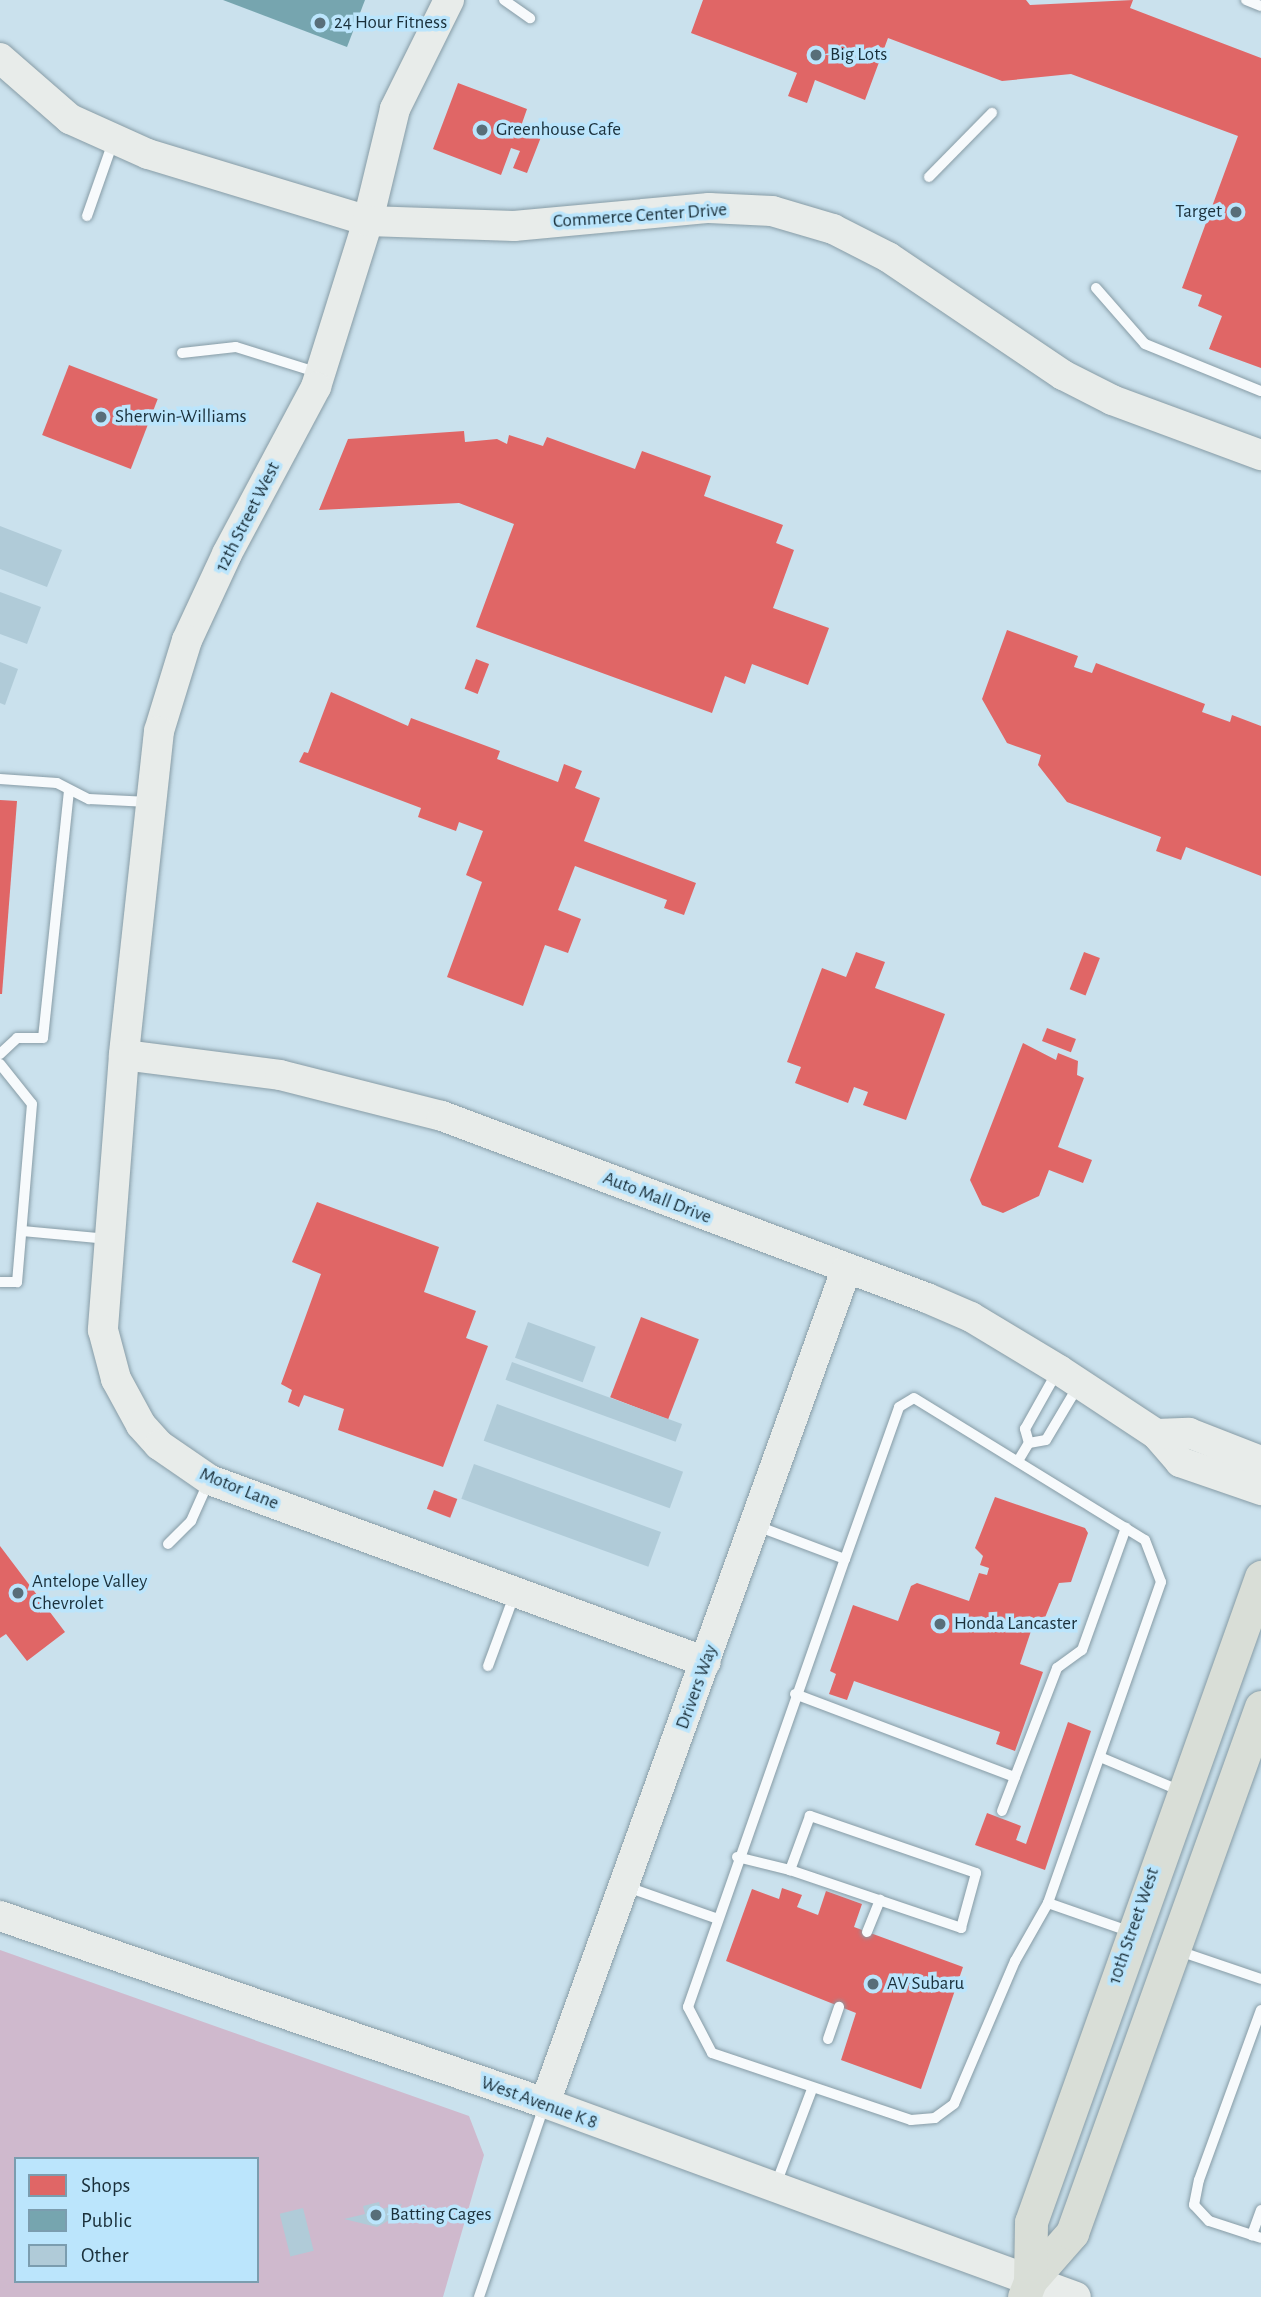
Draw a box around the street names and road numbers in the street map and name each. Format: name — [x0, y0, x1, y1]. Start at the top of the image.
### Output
street label: Commerce Center Drive — [552, 199, 728, 233]
street label: 12th Street West — [211, 458, 285, 576]
street label: Auto Mall Drive — [600, 1167, 714, 1229]
street label: Motor Lane — [196, 1463, 282, 1515]
street label: Drivers Way — [671, 1642, 723, 1732]
street label: 10th Street West — [1103, 1865, 1165, 1987]
street label: West Avenue K 8 — [478, 2071, 600, 2135]

